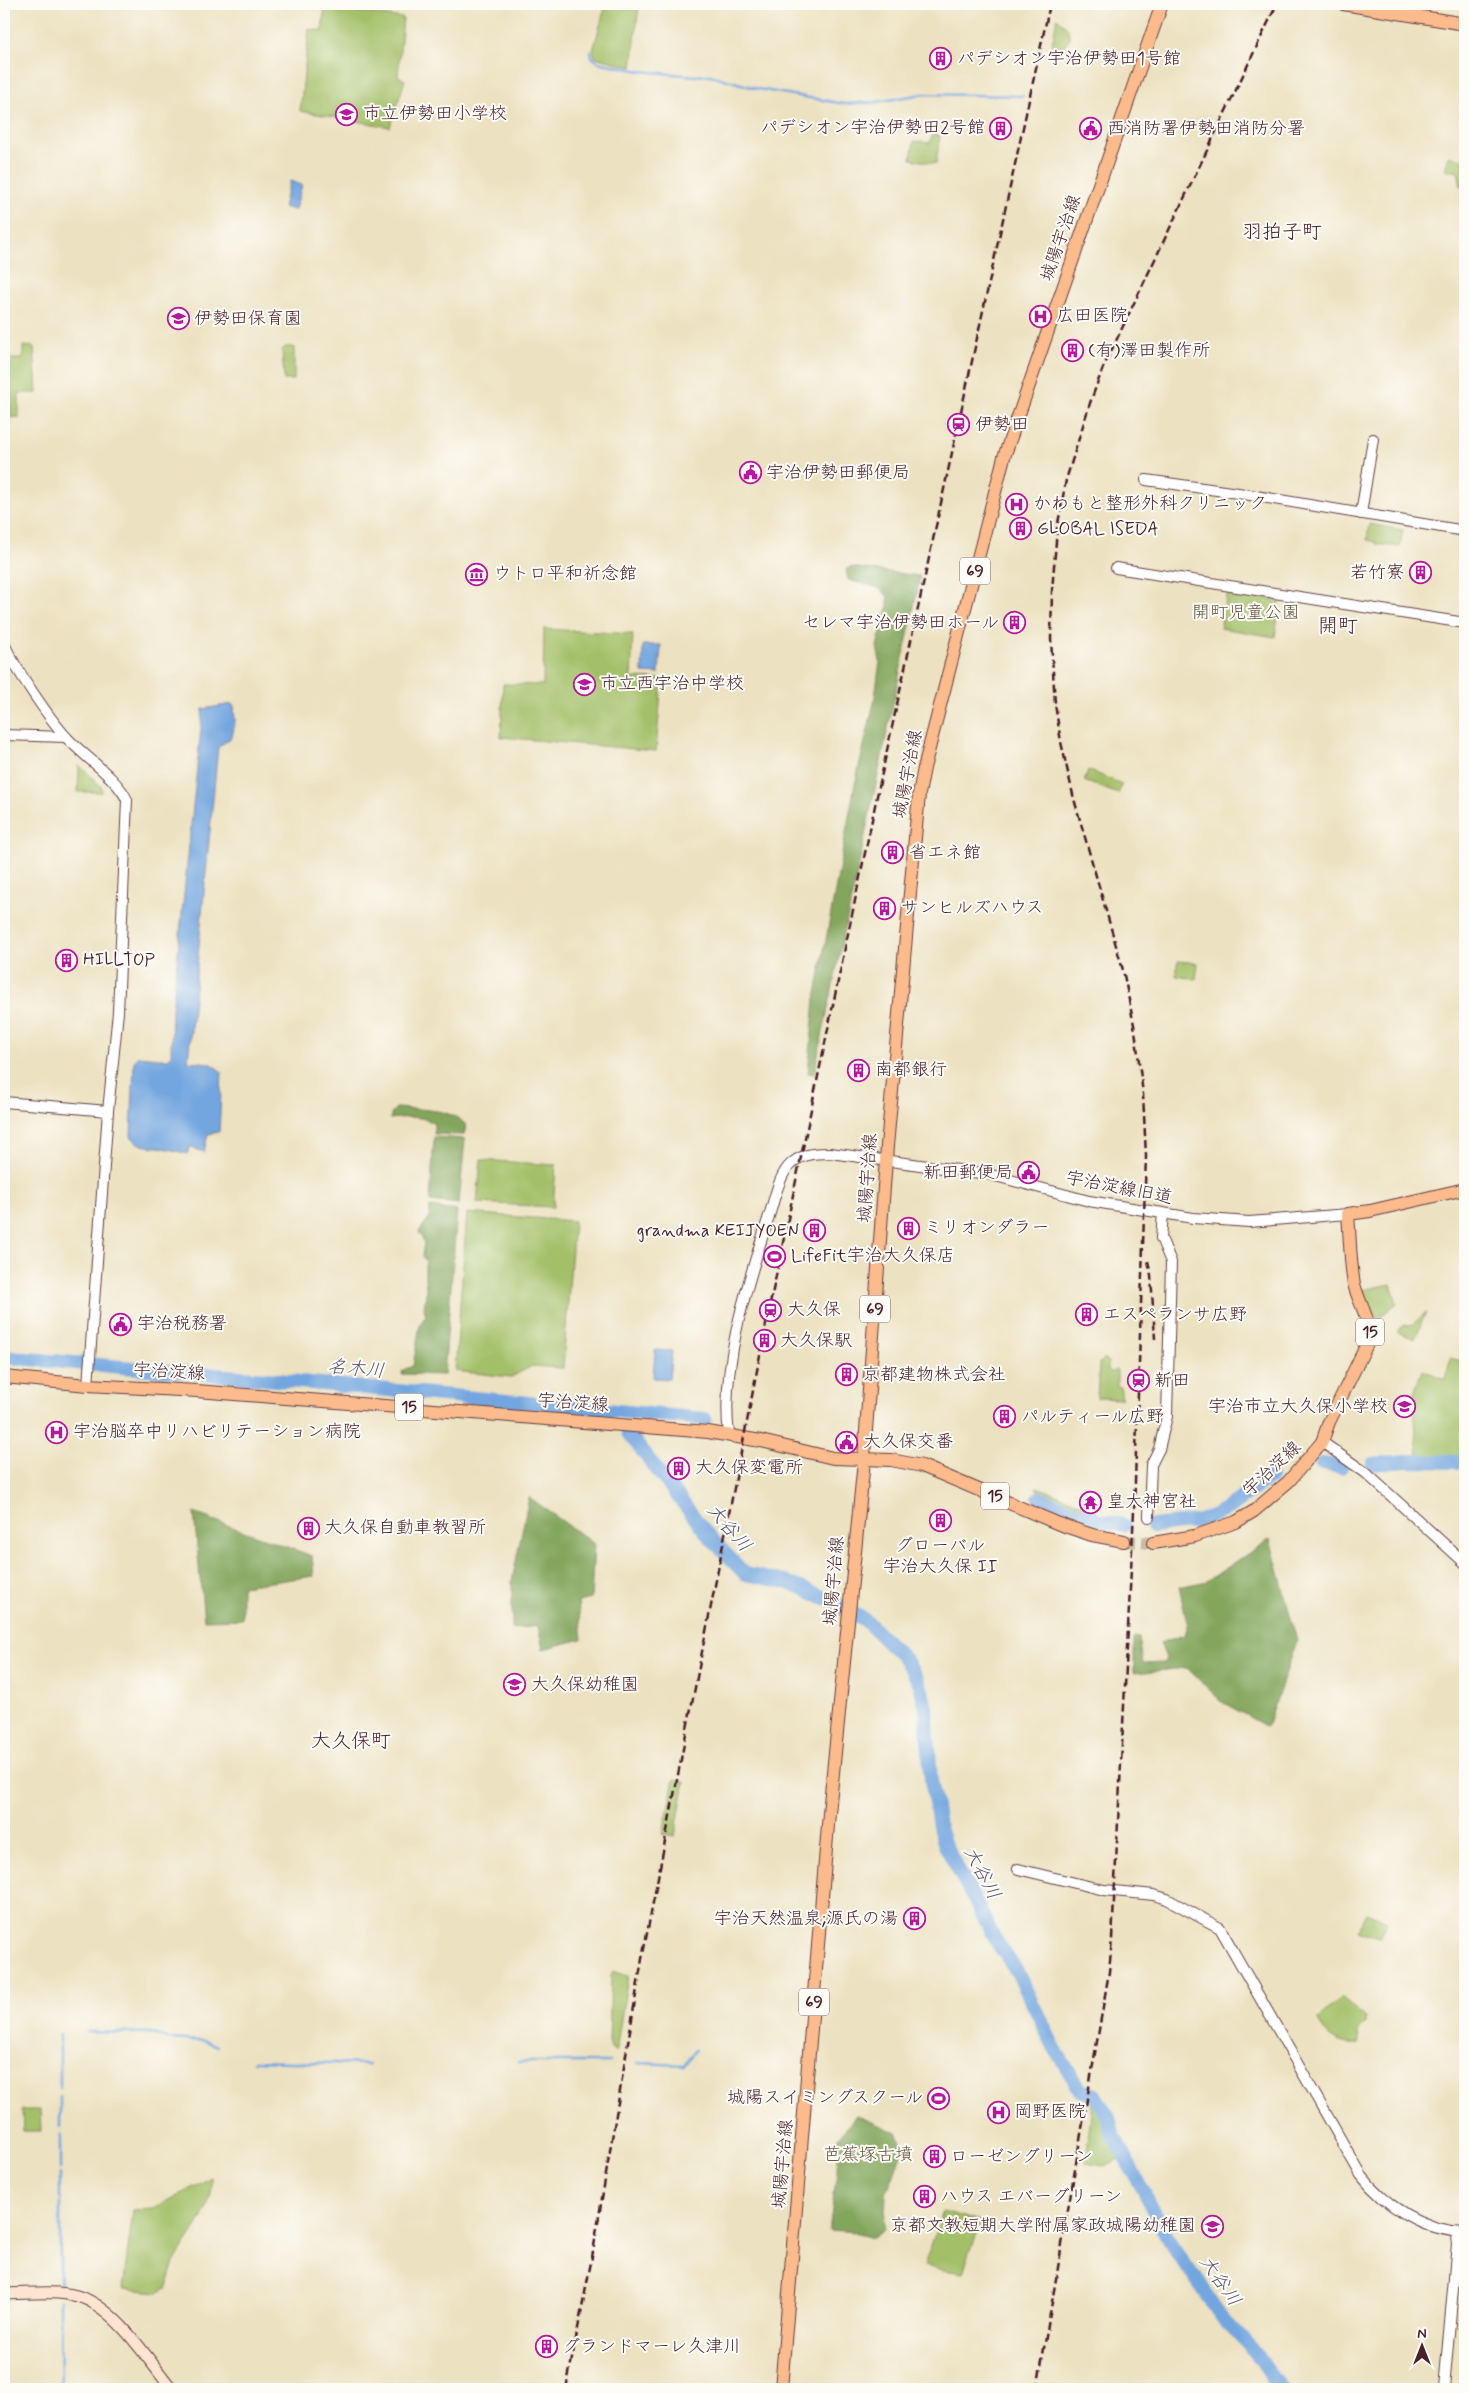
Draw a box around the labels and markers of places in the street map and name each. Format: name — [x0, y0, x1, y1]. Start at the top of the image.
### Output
building icon: パデシオン宇治伊勢田1号館 — [929, 47, 953, 71]
place label: パデシオン宇治伊勢田1号館 — [957, 47, 1181, 71]
school or university icon: 市立伊勢田小学校 — [335, 102, 359, 126]
place label: 市立伊勢田小学校 — [363, 102, 507, 126]
place label: パデシオン宇治伊勢田2号館 — [760, 116, 985, 140]
building icon: パデシオン宇治伊勢田2号館 — [989, 116, 1013, 140]
public building icon: 西消防署伊勢田消防分署 — [1079, 117, 1103, 141]
place label: 西消防署伊勢田消防分署 — [1107, 117, 1305, 141]
hospital icon: 広田医院 — [1028, 304, 1052, 328]
place label: 広田医院 — [1056, 304, 1128, 328]
school or university icon: 伊勢田保育園 — [166, 307, 190, 331]
place label: 伊勢田保育園 — [194, 307, 302, 331]
building icon: (有)澤田製作所 — [1060, 339, 1084, 363]
place label: (有)澤田製作所 — [1088, 339, 1210, 363]
station icon: 伊勢田 — [947, 413, 971, 437]
place label: 伊勢田 — [975, 413, 1029, 437]
public building icon: 宇治伊勢田郵便局 — [738, 461, 762, 485]
place label: 宇治伊勢田郵便局 — [766, 461, 910, 485]
hospital icon: かわもと整形外科クリニック — [1005, 492, 1029, 516]
place label: かわもと整形外科クリニック — [1033, 492, 1267, 516]
building icon: GLOBAL ISEDA — [1009, 517, 1033, 541]
place label: GLOBAL ISEDA — [1037, 517, 1159, 541]
place label: 若竹寮 — [1350, 561, 1404, 585]
building icon: 若竹寮 — [1408, 561, 1432, 585]
museum icon: ウトロ平和祈念館 — [465, 562, 489, 586]
place label: ウトロ平和祈念館 — [493, 562, 637, 586]
place label: セレマ宇治伊勢田ホール — [802, 611, 999, 635]
building icon: セレマ宇治伊勢田ホール — [1003, 611, 1027, 635]
school or university icon: 市立西宇治中学校 — [572, 672, 596, 696]
place label: 市立西宇治中学校 — [600, 672, 744, 696]
building icon: 省エネ館 — [881, 841, 905, 865]
place label: 省エネ館 — [909, 841, 981, 865]
building icon: サンヒルズハウス — [873, 896, 897, 920]
place label: サンヒルズハウス — [901, 896, 1044, 920]
building icon: HILLTOP — [55, 948, 79, 972]
place label: HILLTOP — [83, 948, 155, 972]
building icon: 南都銀行 — [847, 1058, 871, 1082]
place label: 南都銀行 — [875, 1058, 947, 1082]
place label: 新田郵便局 — [923, 1161, 1013, 1185]
public building icon: 新田郵便局 — [1017, 1161, 1041, 1185]
building icon: ミリオンダラー — [896, 1216, 920, 1240]
place label: ミリオンダラー — [924, 1216, 1049, 1240]
place label: grandma KEIJYOEN — [637, 1219, 799, 1243]
building icon: grandma KEIJYOEN — [803, 1219, 827, 1243]
sports icon: LifeFit宇治大久保店 — [763, 1244, 787, 1268]
place label: LifeFit宇治大久保店 — [791, 1244, 955, 1268]
station icon: 大久保 — [759, 1298, 783, 1322]
place label: 大久保 — [787, 1298, 841, 1322]
building icon: エスペランサ広野 — [1075, 1303, 1099, 1327]
place label: エスペランサ広野 — [1103, 1303, 1247, 1327]
public building icon: 宇治税務署 — [109, 1312, 133, 1336]
place label: 宇治税務署 — [137, 1312, 227, 1336]
building icon: 大久保駅 — [752, 1329, 776, 1353]
place label: 大久保駅 — [780, 1329, 852, 1353]
building icon: 京都建物株式会社 — [834, 1363, 858, 1387]
place label: 京都建物株式会社 — [862, 1363, 1006, 1387]
station icon: 新田 — [1126, 1369, 1150, 1393]
place label: 新田 — [1154, 1369, 1190, 1393]
place label: 宇治市立大久保小学校 — [1208, 1395, 1388, 1419]
school or university icon: 宇治市立大久保小学校 — [1392, 1395, 1416, 1419]
building icon: パルティール広野 — [993, 1405, 1017, 1429]
place label: パルティール広野 — [1021, 1405, 1164, 1429]
hospital icon: 宇治脳卒中リハビリテーション病院 — [45, 1420, 69, 1444]
place label: 宇治脳卒中リハビリテーション病院 — [73, 1420, 361, 1444]
public building icon: 大久保交番 — [835, 1430, 859, 1454]
place label: 大久保交番 — [863, 1430, 953, 1454]
building icon: 大久保変電所 — [667, 1456, 691, 1480]
place label: 大久保変電所 — [695, 1456, 803, 1480]
temple icon: 皇大神宮社 — [1079, 1490, 1103, 1514]
place label: 皇大神宮社 — [1107, 1490, 1197, 1514]
building icon: グローバル 宇治大久保 II — [928, 1509, 952, 1533]
building icon: 大久保自動車教習所 — [296, 1516, 320, 1540]
place label: 大久保自動車教習所 — [324, 1516, 486, 1540]
place label: グローバル 宇治大久保 II — [883, 1534, 997, 1579]
school or university icon: 大久保幼稚園 — [503, 1673, 527, 1697]
place label: 大久保幼稚園 — [531, 1673, 639, 1697]
place label: 宇治天然温泉;源氏の湯 — [714, 1907, 898, 1931]
building icon: 宇治天然温泉;源氏の湯 — [902, 1907, 926, 1931]
place label: 城陽スイミングスクール — [727, 2086, 923, 2110]
sports icon: 城陽スイミングスクール — [927, 2086, 951, 2110]
hospital icon: 岡野医院 — [986, 2100, 1010, 2124]
place label: 岡野医院 — [1014, 2100, 1086, 2124]
building icon: ローゼングリーン — [922, 2145, 946, 2169]
place label: ローゼングリーン — [950, 2145, 1093, 2169]
building icon: ハウス エバーグリーン — [912, 2185, 936, 2209]
place label: ハウス エバーグリーン — [940, 2185, 1122, 2209]
place label: 京都文教短期大学附属家政城陽幼稚園 — [890, 2214, 1196, 2238]
school or university icon: 京都文教短期大学附属家政城陽幼稚園 — [1200, 2214, 1224, 2238]
building icon: グランドマーレ久津川 — [534, 2335, 558, 2359]
place label: グランドマーレ久津川 — [562, 2335, 741, 2359]

